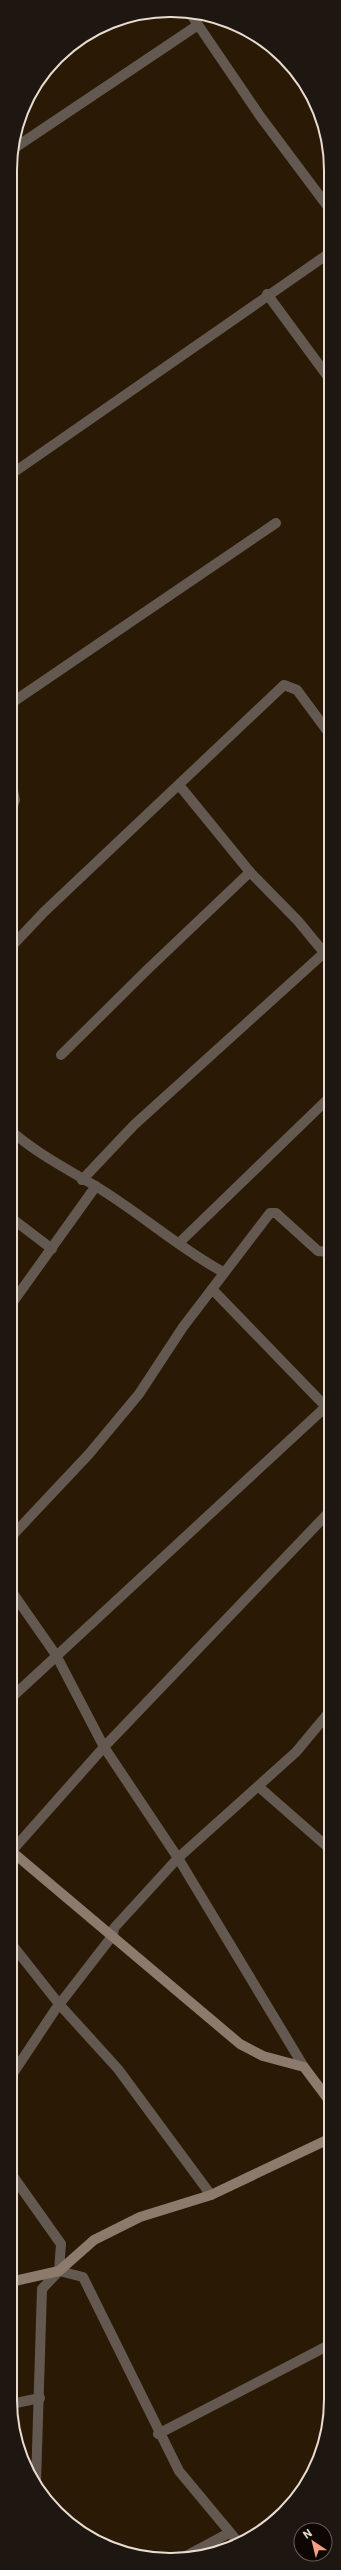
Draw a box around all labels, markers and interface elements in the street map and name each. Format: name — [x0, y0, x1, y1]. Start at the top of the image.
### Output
north arrow — [293, 2522, 333, 2562]
text: N — [301, 2527, 315, 2542]

